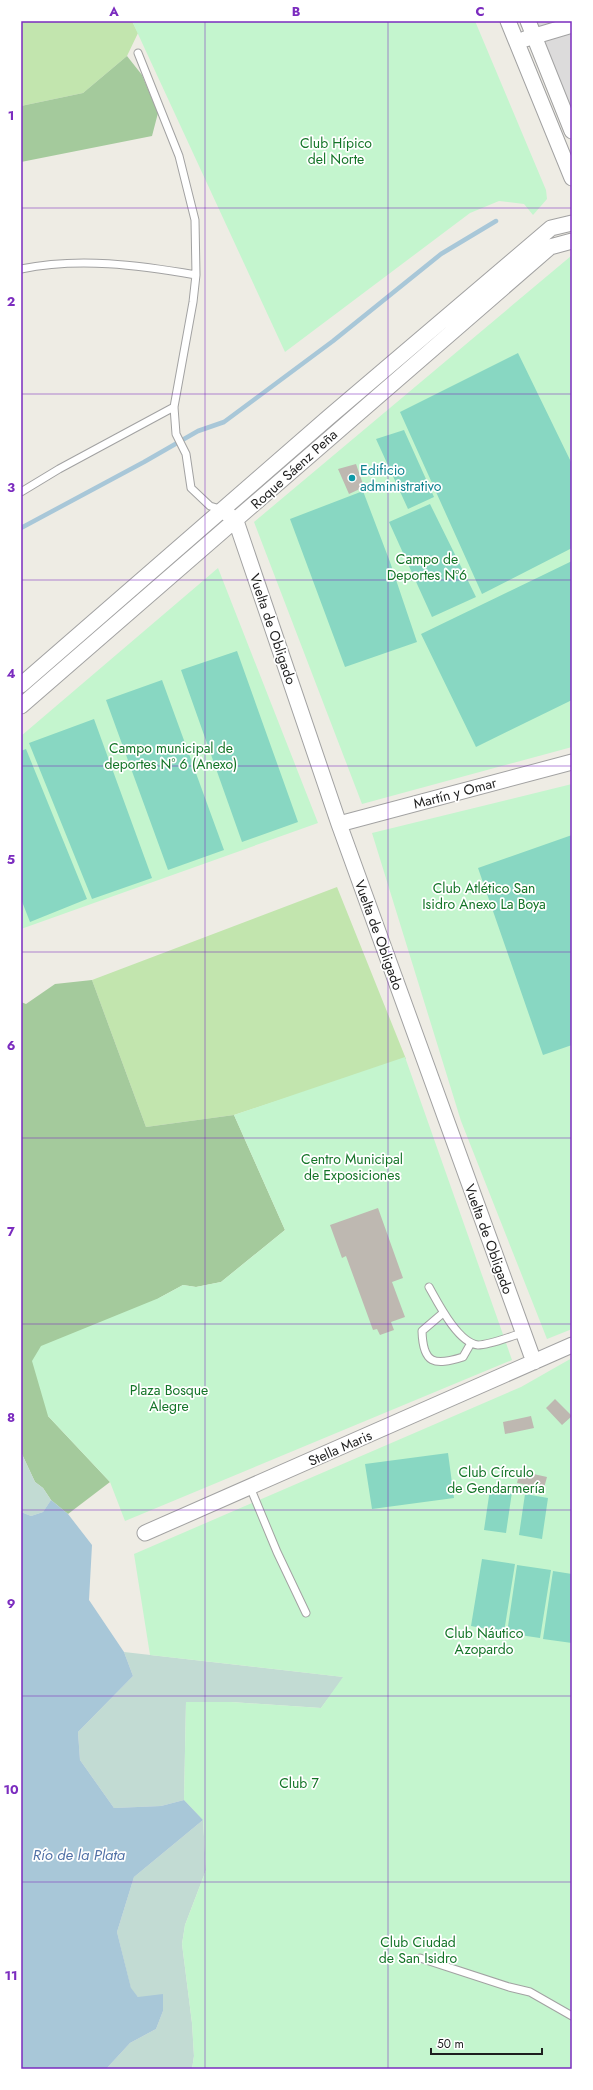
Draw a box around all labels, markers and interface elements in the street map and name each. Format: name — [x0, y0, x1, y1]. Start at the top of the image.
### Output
text: A — [108, 2, 119, 21]
text: B — [292, 2, 301, 21]
text: C — [475, 2, 485, 21]
text: 1 — [8, 106, 14, 125]
park label: Club Hípico del Norte — [300, 133, 372, 169]
text: 2 — [7, 292, 15, 311]
street label: Roque Sáenz Peña — [246, 425, 342, 513]
place label: Edificio administrativo — [360, 460, 442, 496]
marker: Edificio administrativo — [347, 473, 357, 483]
text: 3 — [7, 478, 15, 497]
park label: Campo de Deportes Nº6 — [387, 549, 467, 585]
street label: Vuelta de Obligado — [245, 571, 301, 687]
text: 4 — [6, 664, 16, 683]
park label: Campo municipal de deportes N° 6 (Anexo) — [105, 738, 237, 774]
street label: Martín y Omar — [411, 772, 499, 814]
text: 5 — [7, 850, 15, 869]
street label: Vuelta de Obligado — [350, 877, 408, 993]
park label: Club Atlético San Isidro Anexo La Boya — [422, 878, 546, 914]
text: 6 — [7, 1036, 16, 1055]
park label: Centro Municipal de Exposiciones — [301, 1149, 403, 1185]
street label: Vuelta de Obligado — [460, 1181, 518, 1297]
text: 7 — [7, 1222, 15, 1241]
park label: Plaza Bosque Alegre — [130, 1380, 208, 1416]
text: 8 — [7, 1408, 15, 1427]
street label: Stella Maris — [305, 1425, 375, 1471]
park label: Club Círculo de Gendarmería — [447, 1462, 545, 1498]
text: 9 — [7, 1594, 16, 1613]
park label: Club Náutico Azopardo — [445, 1623, 524, 1659]
park label: Club 7 — [279, 1773, 319, 1793]
text: 10 — [3, 1780, 19, 1799]
water label: Río de la Plata — [33, 1844, 126, 1866]
park label: Club Ciudad de San Isidro — [379, 1932, 457, 1968]
text: 11 — [4, 1966, 18, 1985]
scale bar — [431, 2030, 542, 2056]
text: 50 m — [437, 2035, 464, 2053]

